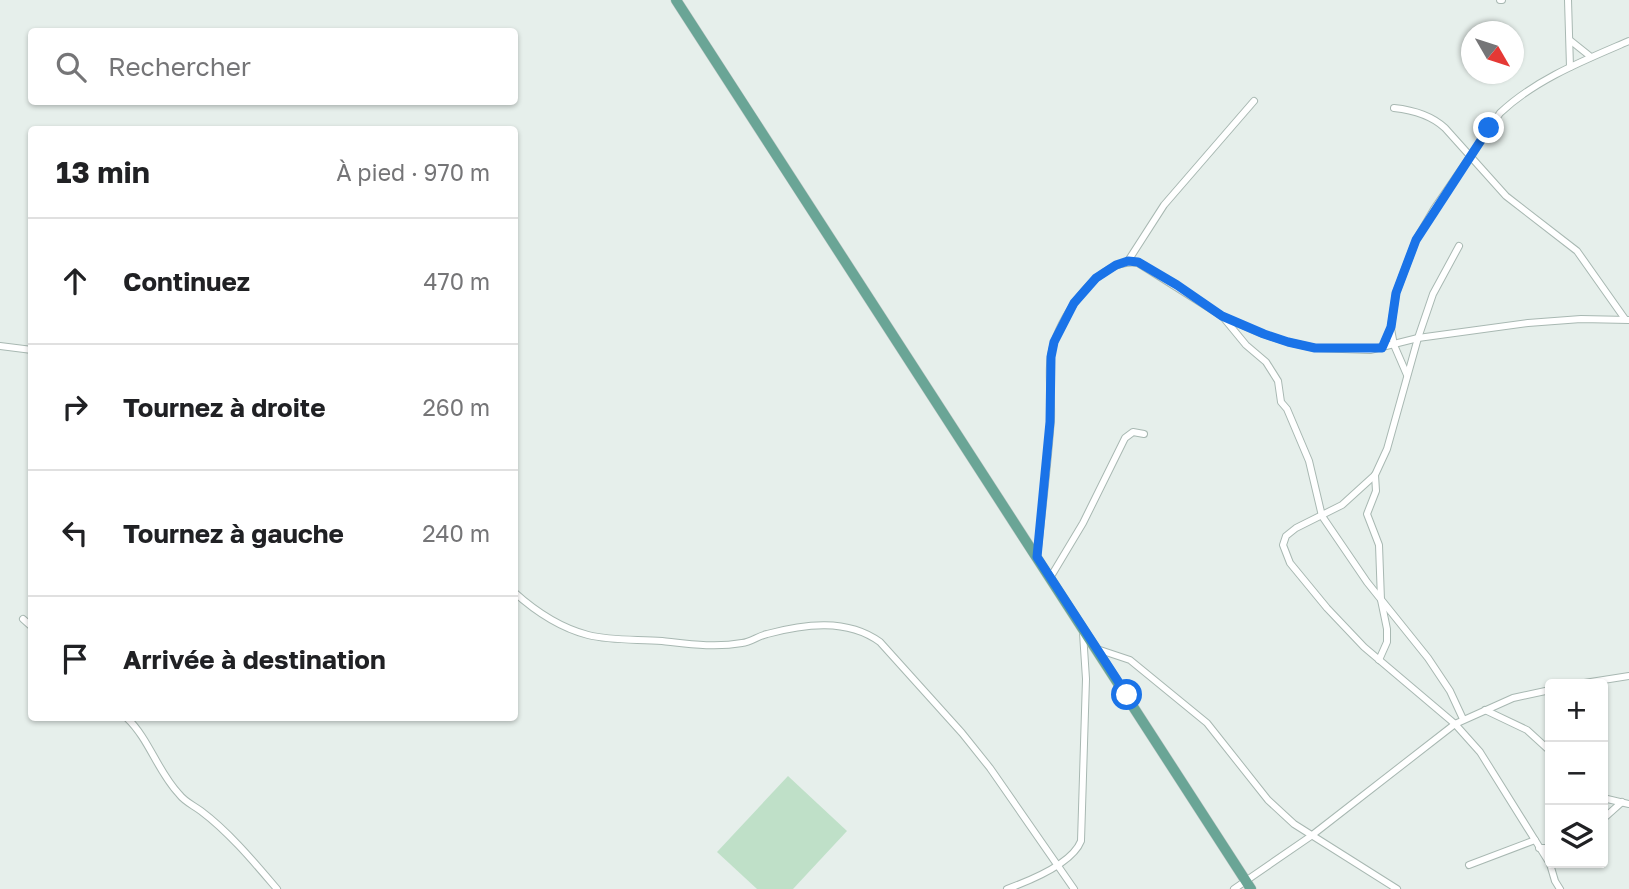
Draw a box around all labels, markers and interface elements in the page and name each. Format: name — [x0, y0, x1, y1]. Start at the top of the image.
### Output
north arrow — [1461, 21, 1524, 84]
search box — [28, 28, 518, 105]
icon: search — [52, 48, 90, 86]
text: Rechercher — [108, 51, 251, 82]
route end — [1473, 112, 1504, 143]
text: 13 min — [56, 154, 150, 190]
text: À pied · 970 m — [336, 158, 490, 186]
icon: ahead — [56, 262, 94, 300]
text: Continuez — [123, 266, 250, 297]
text: 470 m — [423, 267, 490, 295]
icon: right — [56, 388, 94, 426]
text: Tournez à droite — [123, 392, 326, 423]
text: 260 m — [422, 393, 490, 421]
icon: left — [56, 514, 94, 552]
text: Tournez à gauche — [123, 518, 344, 549]
text: 240 m — [422, 519, 490, 547]
icon: arrive — [56, 640, 94, 678]
text: Arrivée à destination — [123, 644, 386, 675]
route start — [1111, 679, 1142, 710]
map controls — [1545, 679, 1608, 868]
button: + — [1545, 679, 1608, 742]
button: − — [1545, 742, 1608, 805]
button: layers — [1545, 805, 1608, 868]

